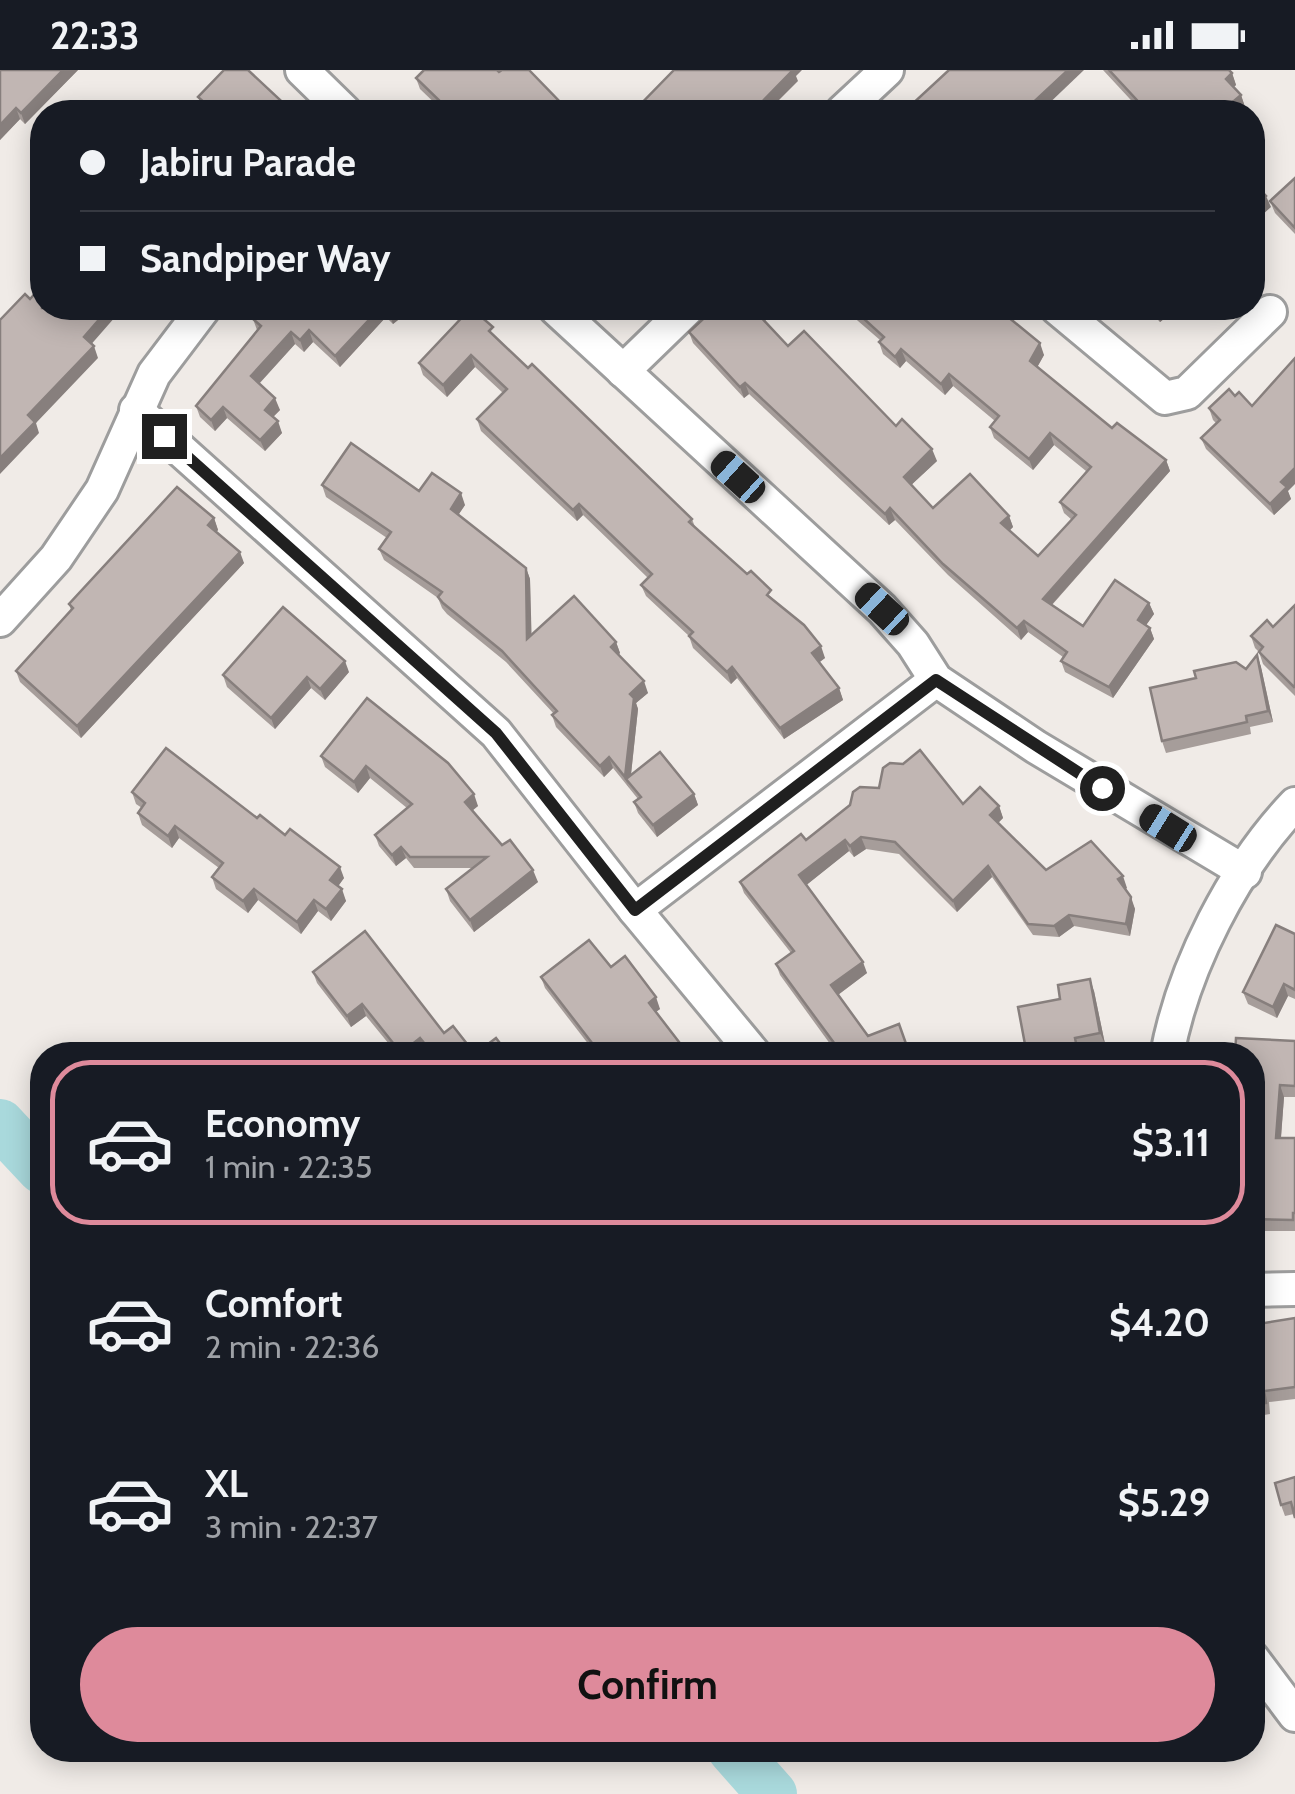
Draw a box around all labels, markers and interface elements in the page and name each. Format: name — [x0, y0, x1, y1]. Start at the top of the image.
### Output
text: 22:33 — [50, 12, 140, 59]
text: Jabiru Parade — [140, 139, 356, 186]
text: Sandpiper Way — [140, 235, 391, 282]
route end — [142, 414, 187, 459]
car — [706, 446, 770, 508]
car — [850, 578, 914, 640]
route start — [1080, 766, 1125, 811]
car — [1135, 799, 1201, 857]
icon: car — [85, 1098, 175, 1188]
text: Economy — [205, 1100, 360, 1147]
text: $3.11 — [1132, 1119, 1210, 1166]
text: 1 min · 22:35 — [205, 1147, 372, 1186]
icon: car — [85, 1278, 175, 1368]
text: Comfort — [205, 1280, 342, 1327]
text: $4.20 — [1109, 1299, 1210, 1346]
text: 2 min · 22:36 — [205, 1327, 379, 1366]
icon: car — [85, 1458, 175, 1548]
text: XL — [205, 1460, 248, 1507]
text: $5.29 — [1118, 1479, 1210, 1526]
text: 3 min · 22:37 — [205, 1507, 378, 1546]
button: Confirm — [80, 1627, 1215, 1742]

